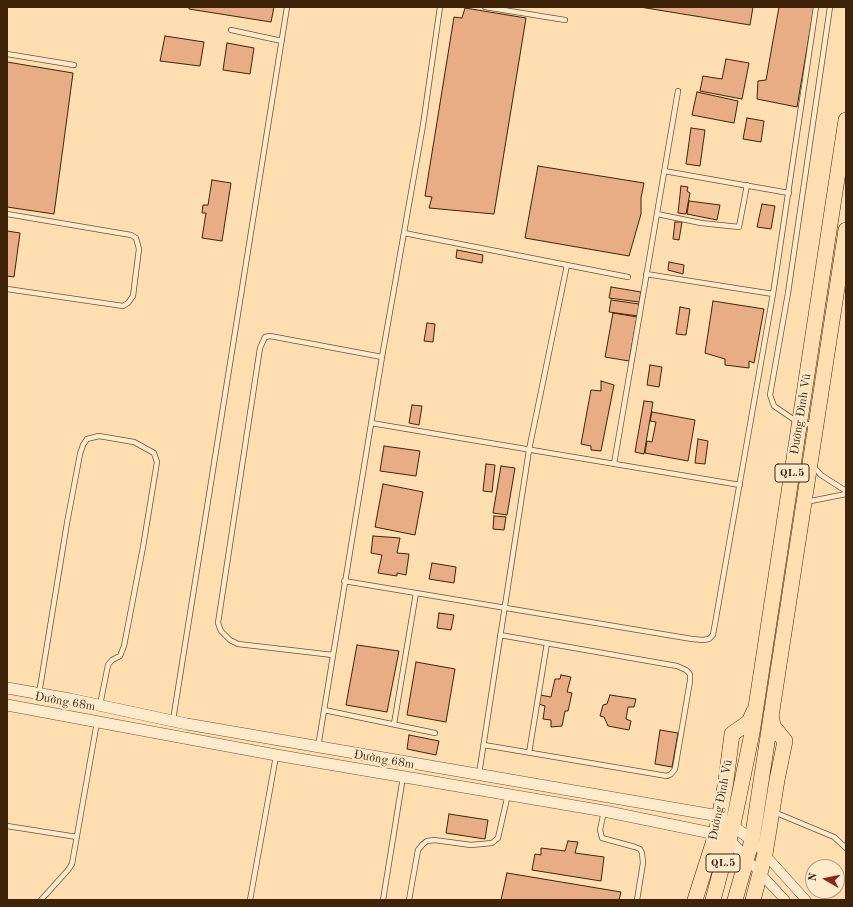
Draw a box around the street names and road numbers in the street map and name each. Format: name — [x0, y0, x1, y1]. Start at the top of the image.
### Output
street label: Đường Đình Vũ — [787, 372, 815, 456]
road number: QL.5 — [775, 464, 809, 482]
street label: Đường 68m — [34, 690, 96, 714]
street label: Đường 68m — [353, 748, 415, 772]
street label: Đường Đình Vũ — [706, 758, 736, 842]
road number: QL.5 — [706, 854, 740, 872]

